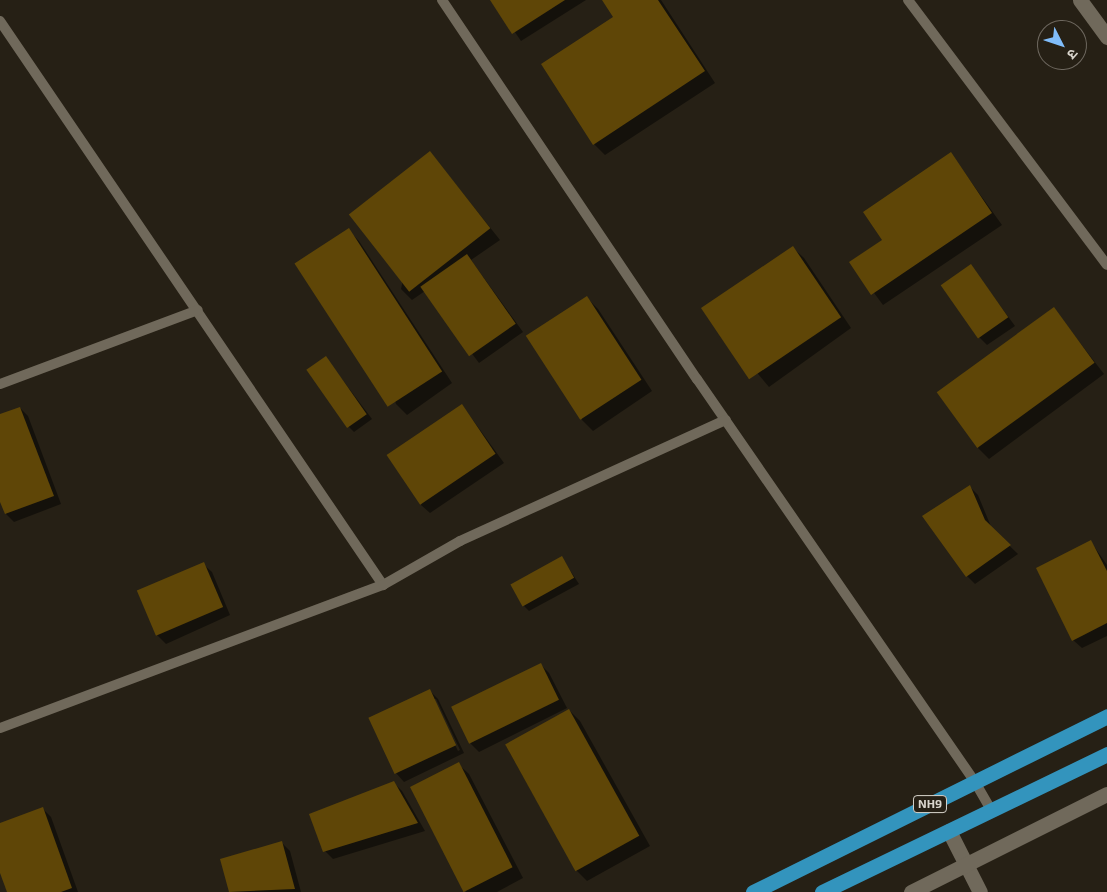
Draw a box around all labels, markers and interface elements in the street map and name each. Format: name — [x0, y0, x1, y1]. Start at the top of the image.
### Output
north arrow — [1037, 20, 1087, 70]
text: उ — [1064, 46, 1082, 63]
road number: NH9 — [912, 794, 948, 814]

